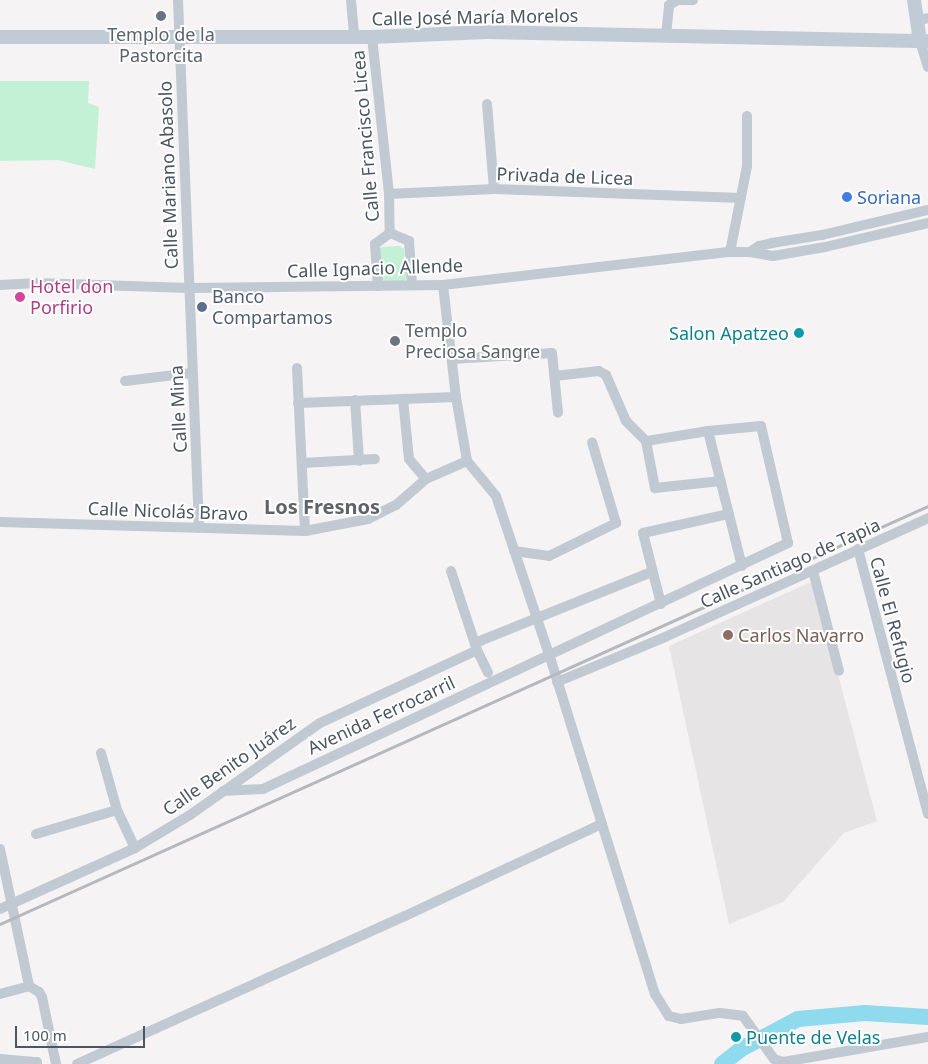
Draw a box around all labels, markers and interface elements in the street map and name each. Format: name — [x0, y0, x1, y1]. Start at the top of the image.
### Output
street label: Calle José María Morelos — [371, 4, 579, 30]
marker: Templo de la Pastorcita — [155, 10, 167, 22]
place label: Templo de la Pastorcita — [107, 24, 215, 66]
street label: Calle Francisco Licea — [347, 49, 383, 223]
street label: Calle Mariano Abasolo — [154, 80, 182, 270]
street label: Privada de Licea — [496, 163, 634, 189]
place label: Soriana — [857, 186, 921, 208]
marker: Soriana — [841, 191, 853, 203]
street label: Calle Ignacio Allende — [287, 254, 463, 282]
place label: Hotel don Porfirio — [30, 276, 113, 318]
place label: Banco Compartamos — [212, 286, 333, 328]
marker: Hotel don Porfirio — [14, 291, 26, 303]
marker: Banco Compartamos — [196, 301, 208, 313]
place label: Templo Preciosa Sangre — [405, 320, 540, 362]
place label: Salon Apatzeo — [669, 322, 789, 344]
marker: Salon Apatzeo — [793, 327, 805, 339]
marker: Templo Preciosa Sangre — [389, 335, 401, 347]
street label: Calle Mina — [165, 365, 191, 453]
district label: Los Fresnos — [264, 494, 380, 518]
street label: Calle Nicolás Bravo — [87, 497, 249, 525]
street label: Calle Santiago de Tapia — [697, 513, 883, 613]
street label: Calle El Refugio — [866, 554, 920, 686]
place label: Carlos Navarro — [738, 624, 864, 646]
marker: Carlos Navarro — [722, 629, 734, 641]
street label: Avenida Ferrocarril — [304, 671, 458, 759]
street label: Calle Benito Juárez — [159, 712, 299, 820]
scale bar — [18, 1016, 148, 1048]
text: 100 m — [23, 1025, 67, 1045]
place label: Puente de Velas — [746, 1026, 880, 1048]
marker: Puente de Velas — [730, 1031, 742, 1043]

